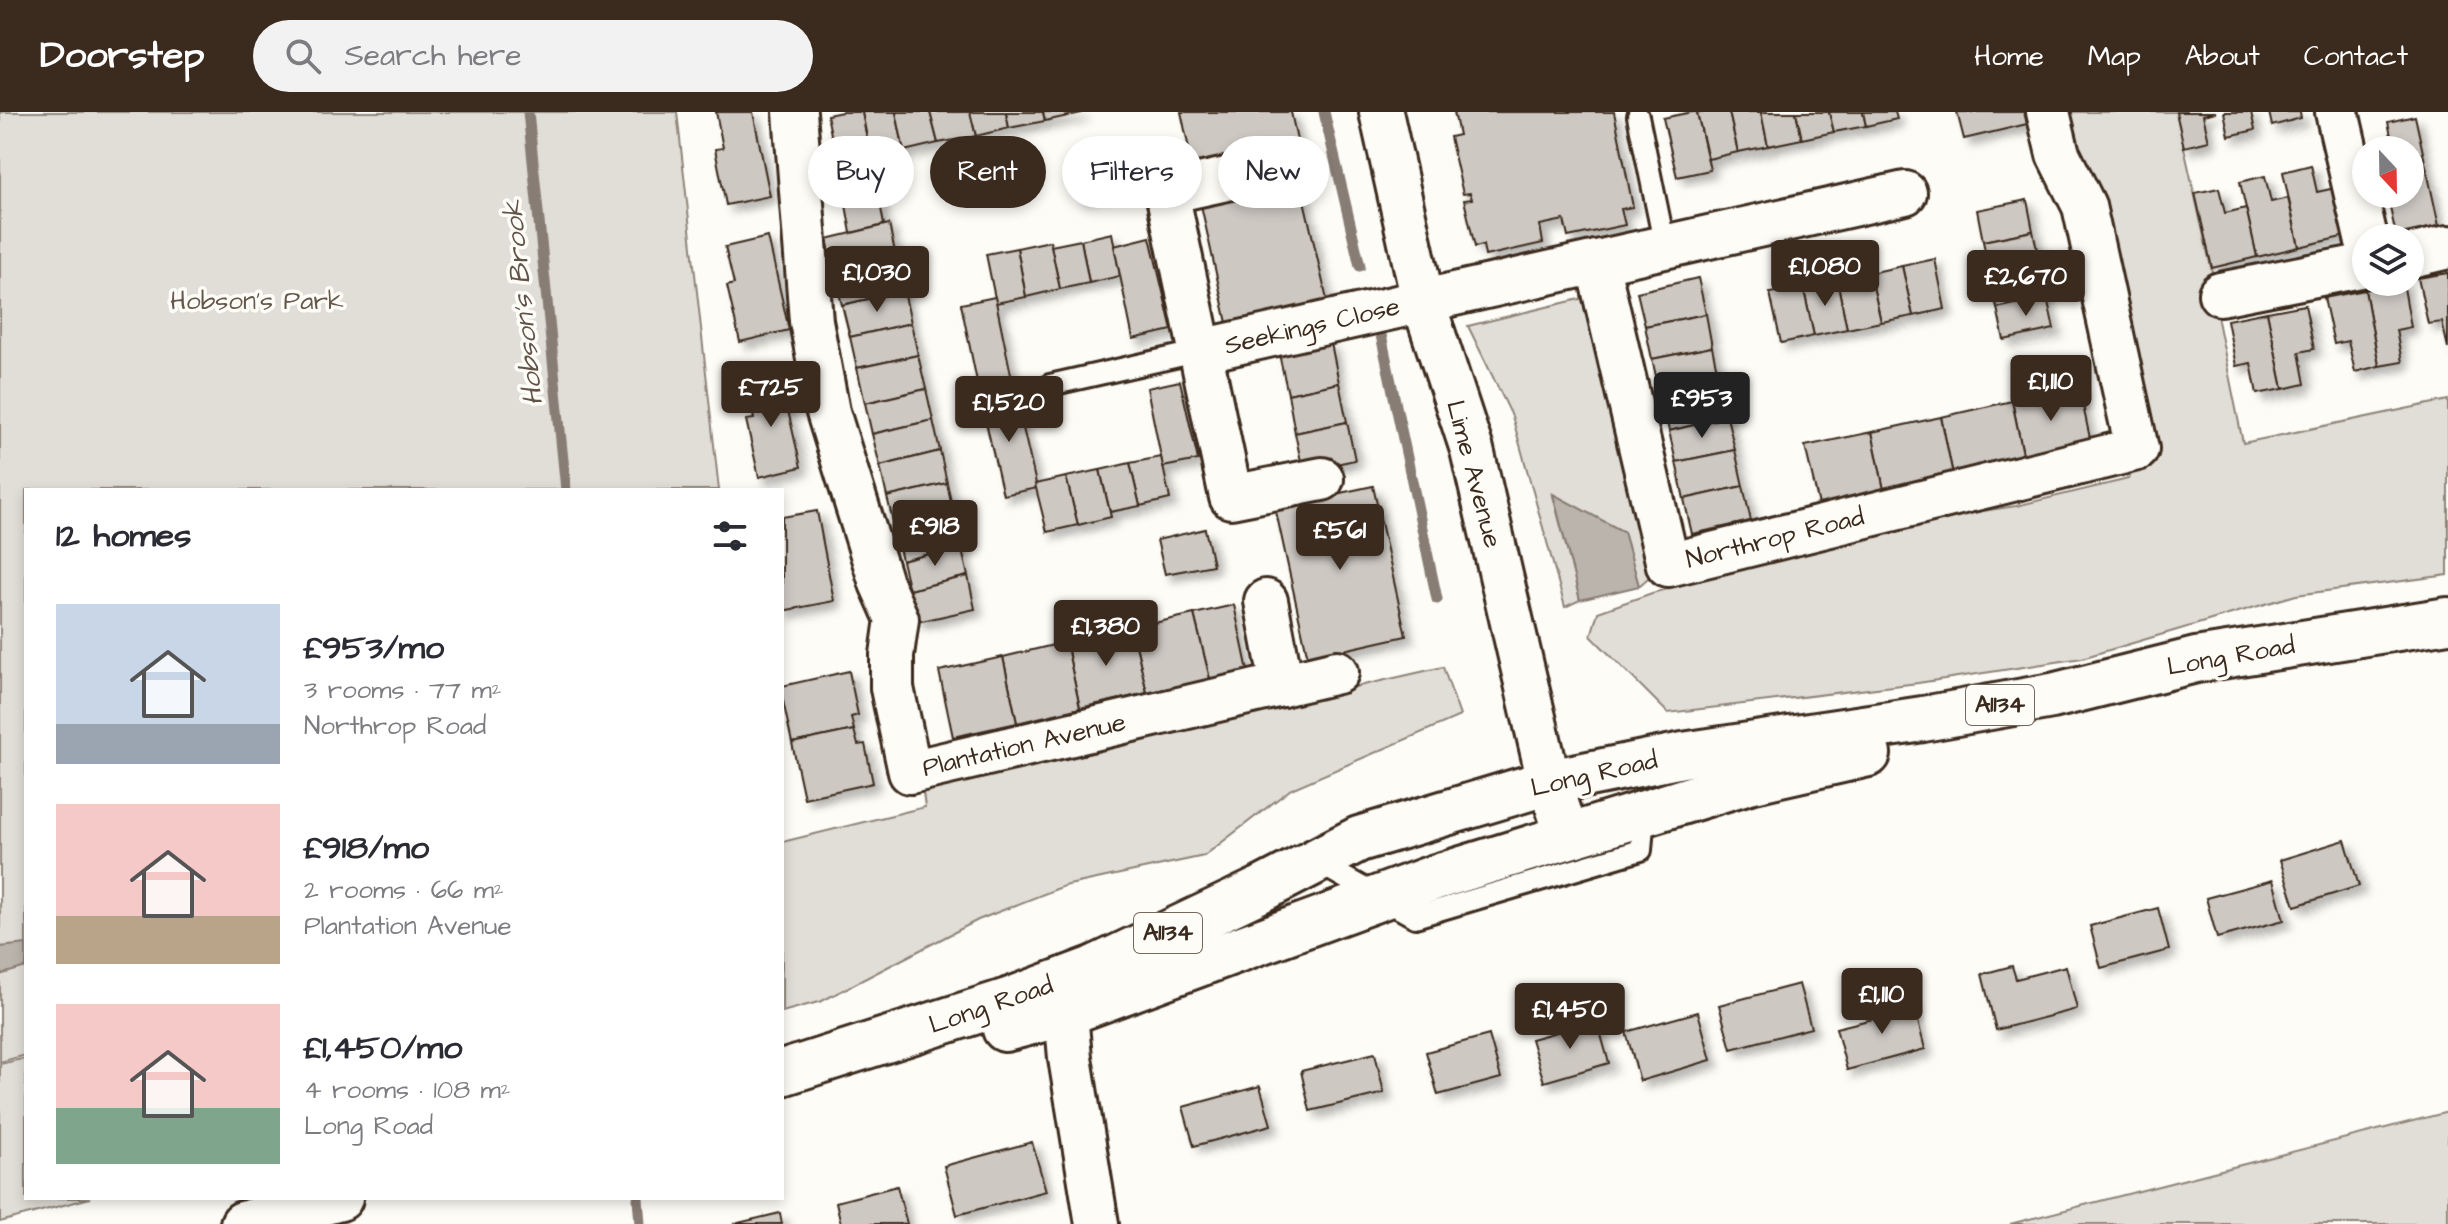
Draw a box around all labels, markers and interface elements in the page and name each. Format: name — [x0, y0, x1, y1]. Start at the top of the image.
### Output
search box — [253, 20, 813, 92]
text: Doorstep — [40, 30, 205, 82]
icon: search — [281, 34, 325, 78]
text: Search here — [345, 35, 522, 77]
text: Home — [1974, 37, 2044, 76]
text: Map — [2088, 37, 2141, 76]
text: About — [2185, 37, 2260, 76]
text: Contact — [2304, 37, 2408, 76]
chip: Buy — [808, 136, 914, 208]
chip: Rent — [930, 136, 1046, 208]
chip: Filters — [1062, 136, 1202, 208]
chip: New — [1218, 136, 1329, 208]
north arrow — [2352, 136, 2424, 208]
map controls — [2352, 136, 2424, 296]
water label: Hobson's Brook — [493, 198, 553, 408]
button: layers — [2352, 224, 2424, 296]
pin: £1,080 — [1760, 240, 1890, 308]
pin: £1,030 — [812, 246, 942, 314]
text: £1,080 — [1789, 248, 1861, 284]
pin: £2,670 — [1961, 250, 2091, 318]
text: £1,030 — [843, 254, 911, 290]
text: £2,670 — [1985, 258, 2067, 294]
park label: Hobson's Park — [170, 283, 344, 319]
street label: Seekings Close — [1221, 288, 1404, 366]
pin: £1,110 — [1986, 355, 2116, 423]
pin: £725 — [724, 361, 818, 429]
text: £1,110 — [2028, 363, 2074, 399]
text: £725 — [739, 369, 803, 405]
pin: £953 — [1655, 372, 1749, 440]
pin: £1,520 — [944, 376, 1074, 444]
text: £953 — [1672, 380, 1732, 416]
text: £1,520 — [973, 384, 1045, 420]
street label: Lime Avenue — [1437, 396, 1511, 552]
street label: Northrop Road — [1682, 498, 1868, 578]
pin: £918 — [888, 500, 982, 568]
pin: £561 — [1293, 504, 1387, 572]
text: £918 — [910, 508, 960, 544]
text: 12 homes — [56, 512, 191, 560]
text: £561 — [1314, 512, 1366, 548]
icon: filters — [708, 514, 752, 558]
pin: £1,380 — [1041, 600, 1171, 668]
text: £1,380 — [1072, 608, 1140, 644]
text: £953/mo — [304, 624, 444, 672]
street label: Long Road — [2164, 627, 2298, 687]
icon: home — [120, 636, 216, 732]
text: 3 rooms · 77 m² — [304, 672, 501, 708]
road number: A1134 — [1966, 685, 2034, 725]
street label: Plantation Avenue — [919, 704, 1129, 786]
text: Northrop Road — [304, 708, 486, 744]
street label: Long Road — [1527, 742, 1661, 808]
text: £918/mo — [304, 824, 429, 872]
icon: home — [120, 836, 216, 932]
text: 2 rooms · 66 m² — [304, 872, 504, 908]
text: Plantation Avenue — [304, 908, 512, 944]
road number: A1134 — [1134, 913, 1202, 953]
street label: Long Road — [924, 967, 1059, 1045]
pin: £1,110 — [1817, 968, 1947, 1036]
text: £1,110 — [1859, 976, 1905, 1012]
pin: £1,450 — [1505, 983, 1635, 1051]
text: £1,450 — [1533, 991, 1607, 1027]
text: £1,450/mo — [304, 1024, 462, 1072]
icon: home — [120, 1036, 216, 1132]
text: 4 rooms · 108 m² — [304, 1072, 510, 1108]
text: Long Road — [304, 1108, 433, 1144]

